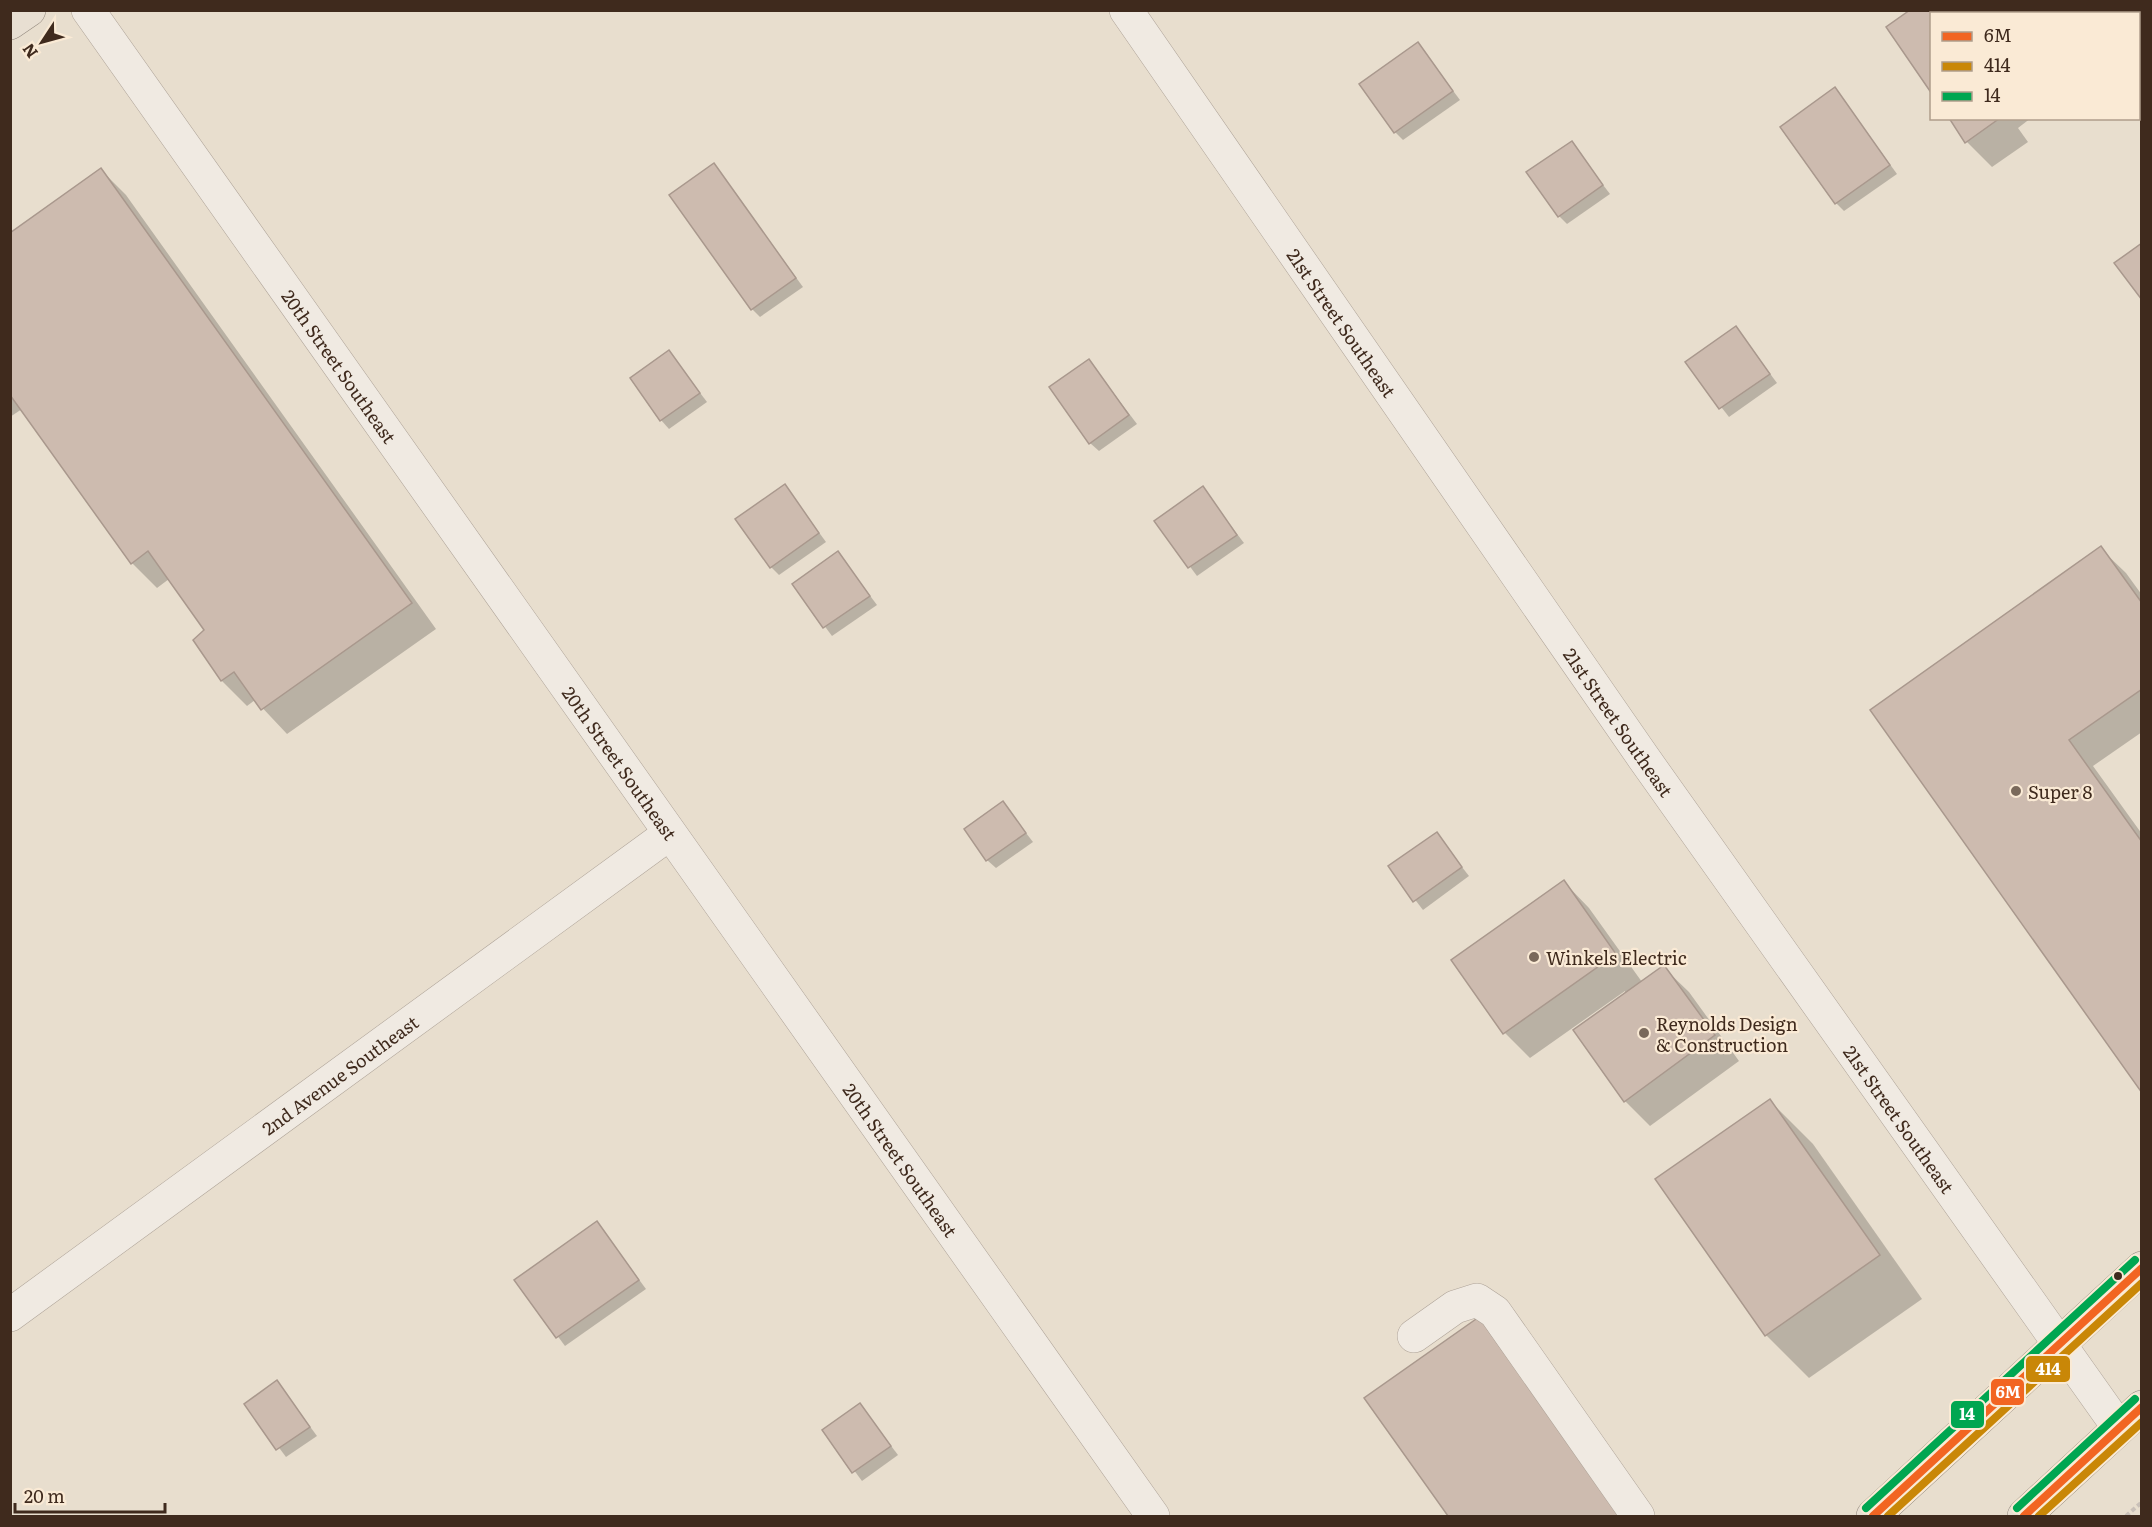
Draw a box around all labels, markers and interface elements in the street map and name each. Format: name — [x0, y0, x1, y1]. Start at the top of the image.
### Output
north arrow — [12, 12, 72, 72]
legend — [1930, 12, 2140, 120]
text: 6M — [1984, 21, 2012, 48]
text: N — [15, 39, 43, 64]
text: 414 — [1984, 51, 2011, 78]
text: 14 — [1984, 81, 2001, 108]
street label: 21st Street Southeast — [1281, 242, 1404, 403]
street label: 20th Street Southeast — [276, 284, 404, 449]
street label: 21st Street Southeast — [1558, 642, 1681, 802]
street label: 20th Street Southeast — [557, 680, 685, 846]
place label: Super 8 — [2028, 778, 2092, 805]
marker: Super 8 — [2009, 784, 2023, 798]
place label: Winkels Electric — [1546, 944, 1687, 971]
marker: Winkels Electric — [1527, 950, 1541, 964]
street label: 2nd Avenue Southeast — [256, 1008, 424, 1141]
place label: Reynolds Design & Construction — [1656, 1010, 1798, 1058]
marker: Reynolds Design & Construction — [1637, 1026, 1651, 1040]
street label: 21st Street Southeast — [1838, 1039, 1962, 1199]
street label: 20th Street Southeast — [837, 1077, 965, 1243]
unlabelled marker — [2112, 1270, 2124, 1282]
line badge: 414 — [2025, 1355, 2071, 1383]
text: 414 — [2035, 1356, 2061, 1380]
line badge: 6M — [1990, 1378, 2025, 1406]
text: 6M — [1995, 1379, 2021, 1403]
line badge: 14 — [1950, 1400, 1985, 1429]
text: 14 — [1959, 1401, 1975, 1425]
scale bar — [15, 1476, 165, 1514]
text: 20 m — [24, 1482, 65, 1509]

